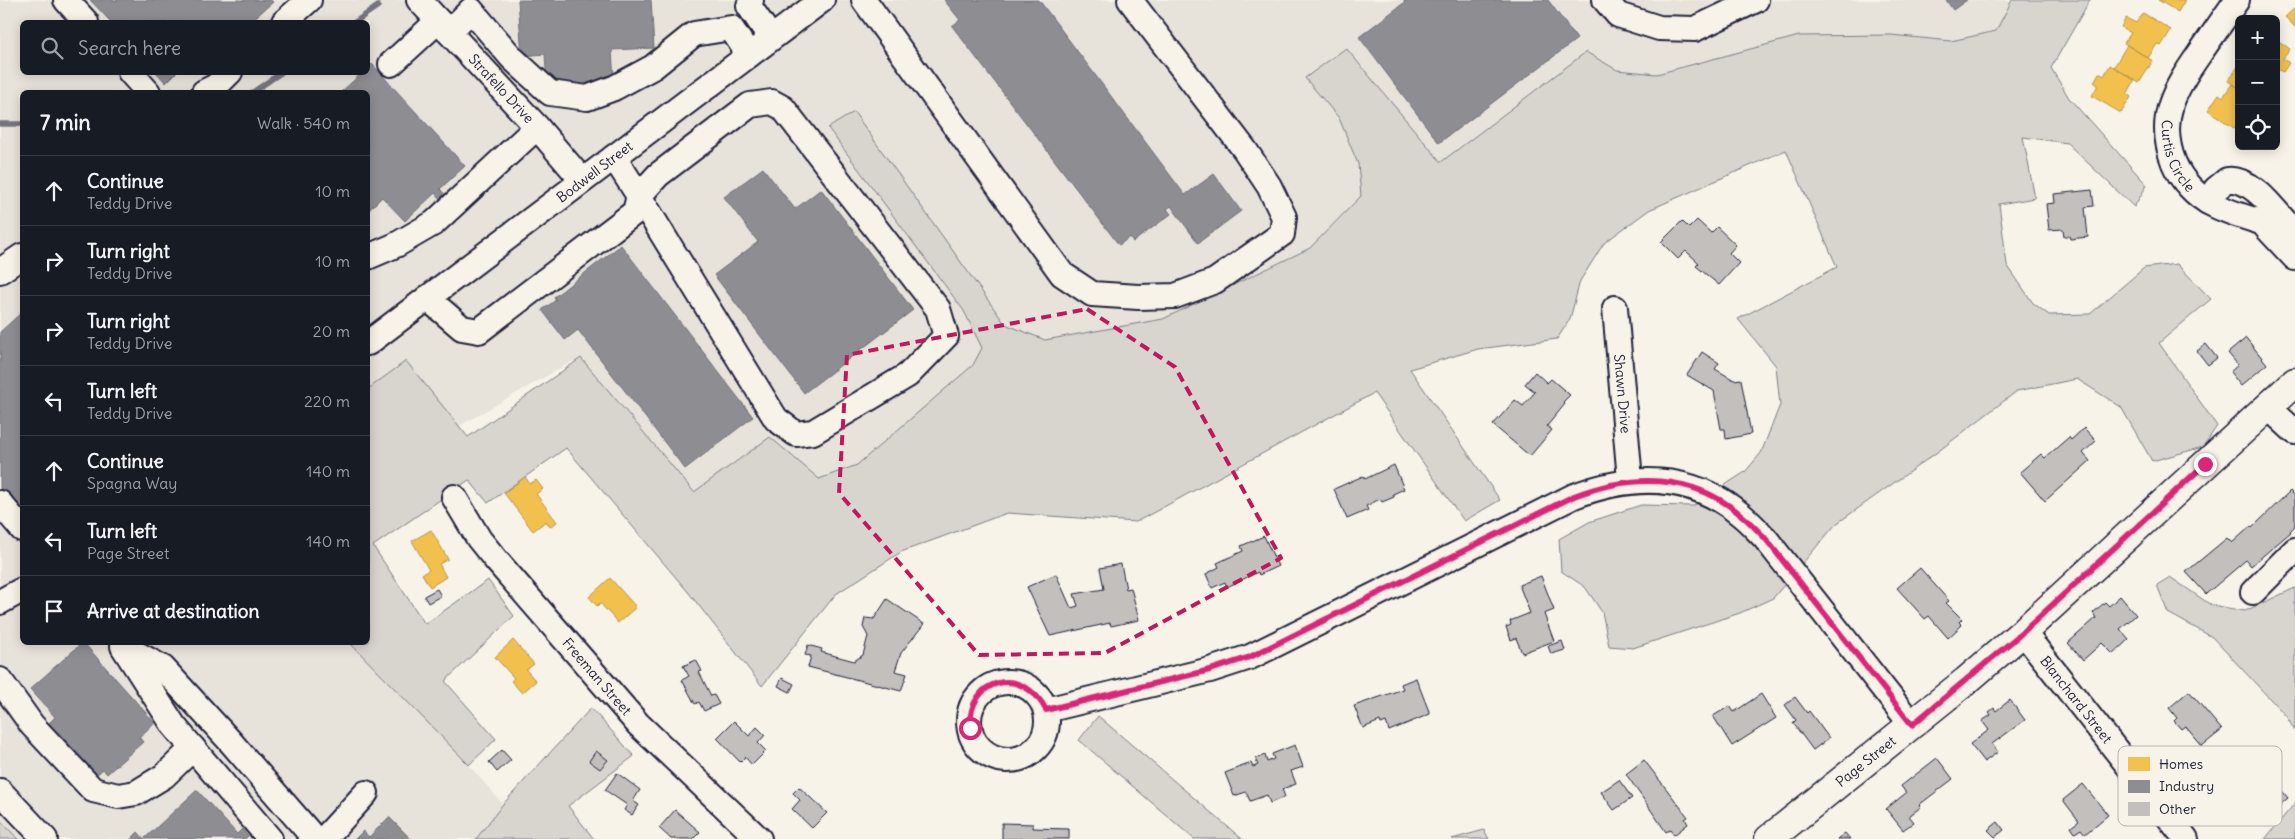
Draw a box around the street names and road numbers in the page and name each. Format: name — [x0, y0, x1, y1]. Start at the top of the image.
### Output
street label: Strafello Drive — [465, 50, 538, 127]
street label: Curtis Circle — [2158, 119, 2199, 196]
street label: Bodwell Street — [553, 137, 636, 206]
street label: Shawn Drive — [1610, 353, 1635, 434]
street label: Freeman Street — [558, 634, 636, 719]
street label: Blanchard Street — [2036, 652, 2116, 747]
street label: Page Street — [1832, 732, 1900, 791]

